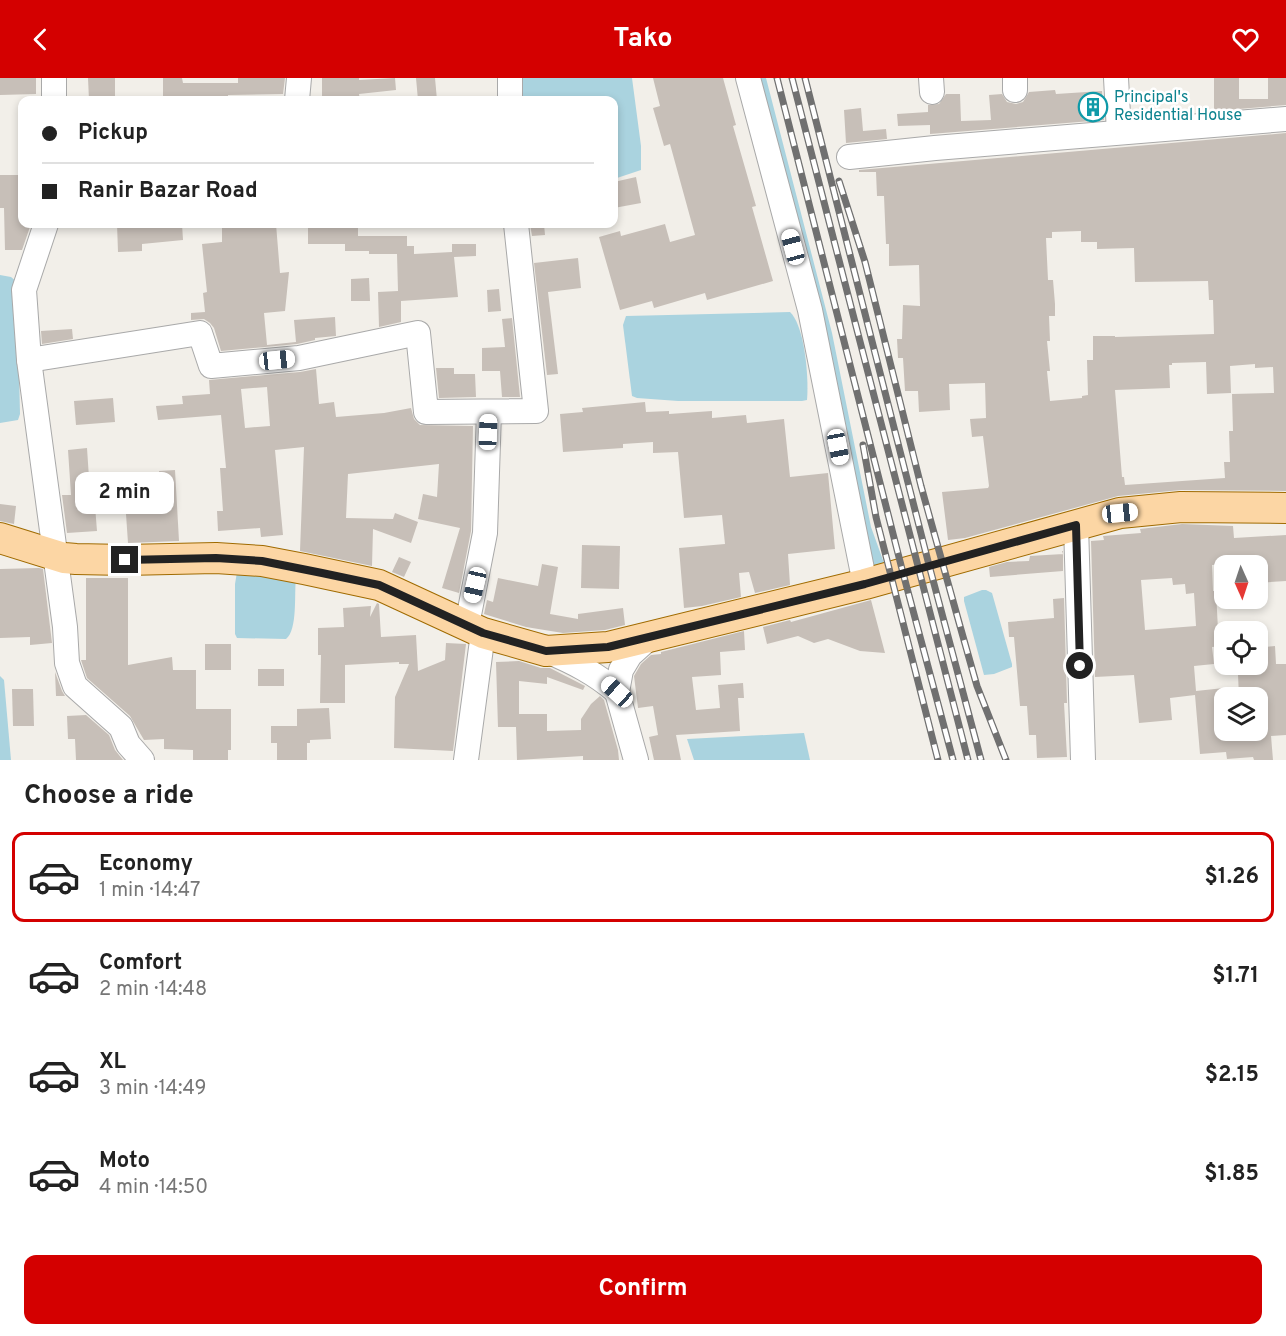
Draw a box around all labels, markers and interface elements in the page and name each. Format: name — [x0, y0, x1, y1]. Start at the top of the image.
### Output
text: Tako — [613, 22, 673, 56]
icon: back — [24, 23, 57, 56]
icon: heart — [1229, 23, 1262, 56]
place label: Principal's Residential House — [1114, 88, 1242, 126]
building icon: Principal's Residential House — [1077, 91, 1109, 123]
text: Pickup — [78, 120, 148, 147]
text: Ranir Bazar Road — [78, 178, 258, 205]
car — [780, 227, 806, 267]
car — [258, 349, 296, 371]
car — [478, 414, 498, 450]
car — [826, 428, 850, 466]
callout: 2 min — [76, 473, 174, 515]
text: 2 min — [98, 480, 151, 506]
car — [1101, 502, 1139, 524]
route end — [111, 546, 138, 573]
north arrow — [1214, 555, 1268, 609]
map controls — [1214, 555, 1268, 741]
car — [462, 565, 488, 605]
button: locate — [1214, 621, 1268, 675]
route start — [1066, 652, 1093, 679]
car — [598, 673, 636, 711]
button: layers — [1214, 687, 1268, 741]
text: Choose a ride — [24, 779, 194, 813]
icon: car — [27, 850, 81, 904]
text: Economy — [99, 851, 193, 878]
text: $1.26 — [1204, 864, 1259, 891]
text: 1 min · 14:47 — [99, 878, 200, 904]
icon: car — [27, 949, 81, 1003]
text: Comfort — [99, 950, 182, 977]
text: $1.71 — [1212, 963, 1259, 990]
text: 2 min · 14:48 — [99, 977, 207, 1003]
icon: car — [27, 1048, 81, 1102]
text: XL — [99, 1049, 126, 1076]
text: $2.15 — [1205, 1062, 1259, 1089]
text: 3 min · 14:49 — [99, 1076, 206, 1102]
icon: car — [27, 1147, 81, 1201]
text: Moto — [99, 1148, 150, 1175]
text: $1.85 — [1204, 1161, 1259, 1188]
text: 4 min · 14:50 — [99, 1175, 208, 1201]
button: Confirm — [24, 1255, 1262, 1324]

